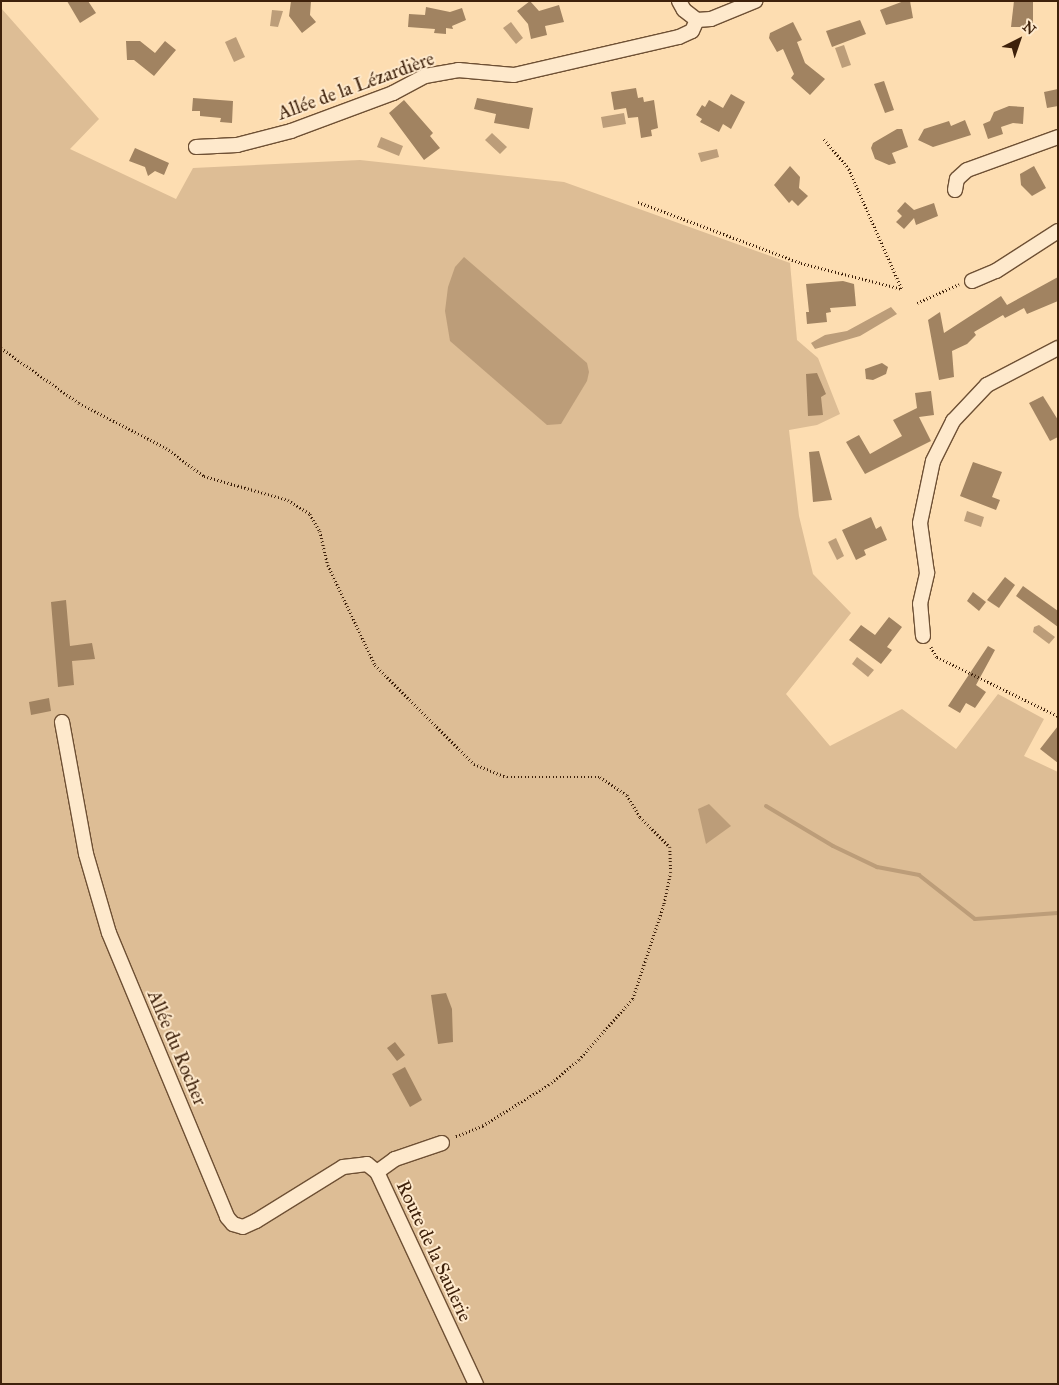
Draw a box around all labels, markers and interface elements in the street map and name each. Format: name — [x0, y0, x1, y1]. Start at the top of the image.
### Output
north arrow — [994, 15, 1044, 65]
text: N — [1019, 18, 1039, 39]
street label: Allée de la Lézardière — [275, 47, 437, 125]
street label: Allée du Rocher — [142, 987, 212, 1109]
street label: Route de la Saulerie — [391, 1177, 477, 1325]

